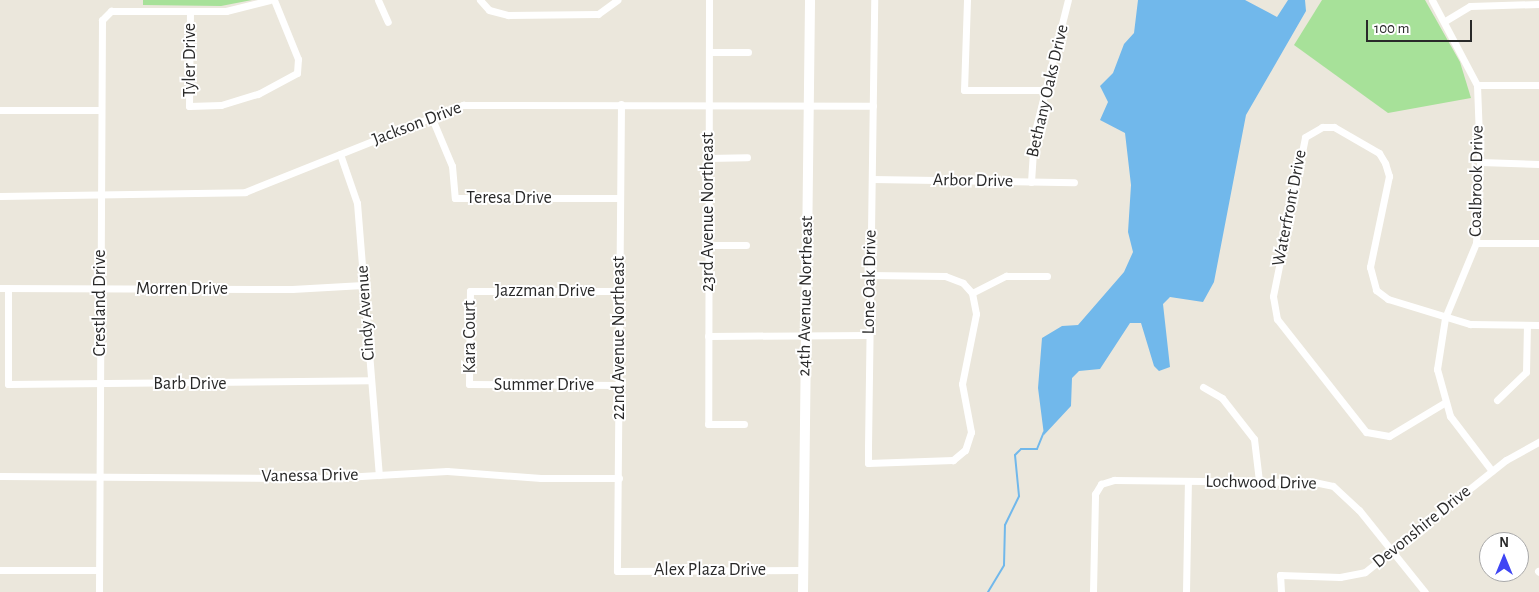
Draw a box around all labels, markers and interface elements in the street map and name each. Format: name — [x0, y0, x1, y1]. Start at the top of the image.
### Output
scale bar — [1369, 10, 1475, 42]
text: 100 m — [1374, 21, 1409, 36]
street label: Bethany Oaks Drive — [1022, 22, 1074, 160]
street label: Tyler Drive — [179, 23, 201, 97]
street label: Jackson Drive — [369, 97, 465, 151]
street label: Coalbrook Drive — [1465, 125, 1489, 237]
street label: 23rd Avenue Northeast — [697, 132, 719, 292]
street label: Waterfront Drive — [1268, 148, 1312, 268]
street label: Arbor Drive — [933, 170, 1013, 192]
street label: Teresa Drive — [466, 187, 552, 209]
street label: 24th Avenue Northeast — [794, 215, 818, 377]
street label: Lone Oak Drive — [858, 229, 882, 335]
street label: Crestland Drive — [89, 249, 111, 357]
street label: 22nd Avenue Northeast — [608, 256, 630, 420]
street label: Cindy Avenue — [352, 265, 380, 361]
street label: Morren Drive — [136, 278, 228, 300]
street label: Jazzman Drive — [495, 280, 595, 302]
street label: Kara Court — [459, 300, 481, 374]
street label: Barb Drive — [153, 373, 227, 395]
street label: Summer Drive — [494, 374, 594, 396]
street label: Vanessa Drive — [261, 464, 359, 488]
street label: Lochwood Drive — [1205, 471, 1317, 495]
street label: Devonshire Drive — [1369, 481, 1475, 573]
north arrow — [1479, 532, 1529, 582]
text: N — [1499, 536, 1509, 550]
street label: Alex Plaza Drive — [654, 559, 766, 581]

